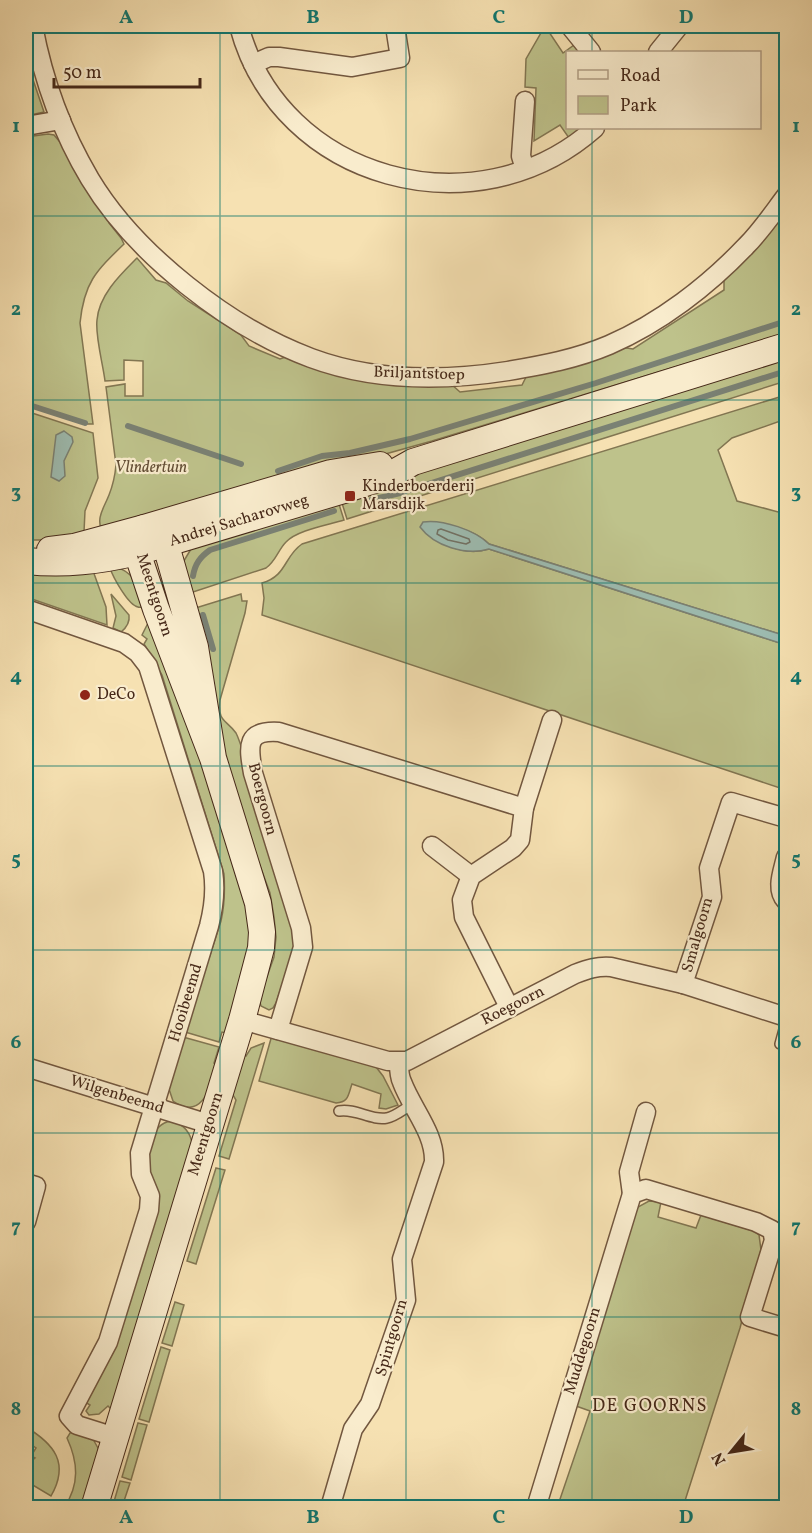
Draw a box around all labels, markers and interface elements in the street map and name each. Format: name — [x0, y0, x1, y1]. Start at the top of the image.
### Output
text: A — [119, 4, 133, 32]
text: B — [306, 4, 320, 32]
text: C — [493, 4, 506, 32]
text: D — [679, 4, 693, 32]
scale bar — [54, 51, 200, 89]
legend — [566, 51, 761, 129]
text: 50 m — [63, 61, 102, 86]
text: Road — [620, 64, 661, 89]
text: Park — [620, 94, 657, 119]
text: 1 — [12, 113, 20, 141]
text: 1 — [792, 113, 800, 141]
text: 2 — [11, 296, 21, 324]
text: 2 — [791, 296, 801, 324]
street label: Briljantstoep — [373, 361, 465, 387]
park label: Vlindertuin — [115, 457, 187, 479]
place label: Kinderboerderij Marsdijk — [362, 476, 475, 516]
text: 3 — [11, 479, 21, 507]
text: 3 — [791, 479, 801, 507]
street label: Andrej Sacharovweg — [167, 489, 311, 553]
marker: Kinderboerderij Marsdijk — [343, 489, 357, 503]
street label: Meentgoorn — [130, 551, 178, 639]
text: 4 — [10, 663, 22, 691]
text: 4 — [790, 663, 802, 691]
place label: DeCo — [97, 684, 135, 706]
marker: DeCo — [78, 688, 92, 702]
street label: Boergoorn — [242, 760, 282, 838]
text: 5 — [11, 846, 21, 874]
text: 5 — [791, 846, 801, 874]
street label: Smalgoorn — [677, 895, 719, 975]
street label: Hooibeemd — [164, 961, 208, 1045]
street label: Roegoorn — [478, 981, 548, 1031]
text: 6 — [11, 1029, 22, 1057]
text: 6 — [791, 1029, 802, 1057]
street label: Wilgenbeemd — [67, 1070, 167, 1120]
street label: Meentgoorn — [183, 1089, 229, 1179]
text: 7 — [11, 1213, 21, 1241]
text: 7 — [791, 1213, 801, 1241]
street label: Spintgoorn — [370, 1297, 414, 1379]
street label: Muddegoorn — [559, 1304, 607, 1398]
district label: DE GOORNS — [592, 1394, 708, 1419]
text: 8 — [11, 1396, 21, 1424]
text: 8 — [791, 1396, 801, 1424]
north arrow — [701, 1422, 761, 1482]
text: N — [707, 1448, 732, 1469]
text: A — [119, 1504, 133, 1532]
text: B — [306, 1504, 320, 1532]
text: C — [493, 1504, 506, 1532]
text: D — [679, 1504, 693, 1532]

